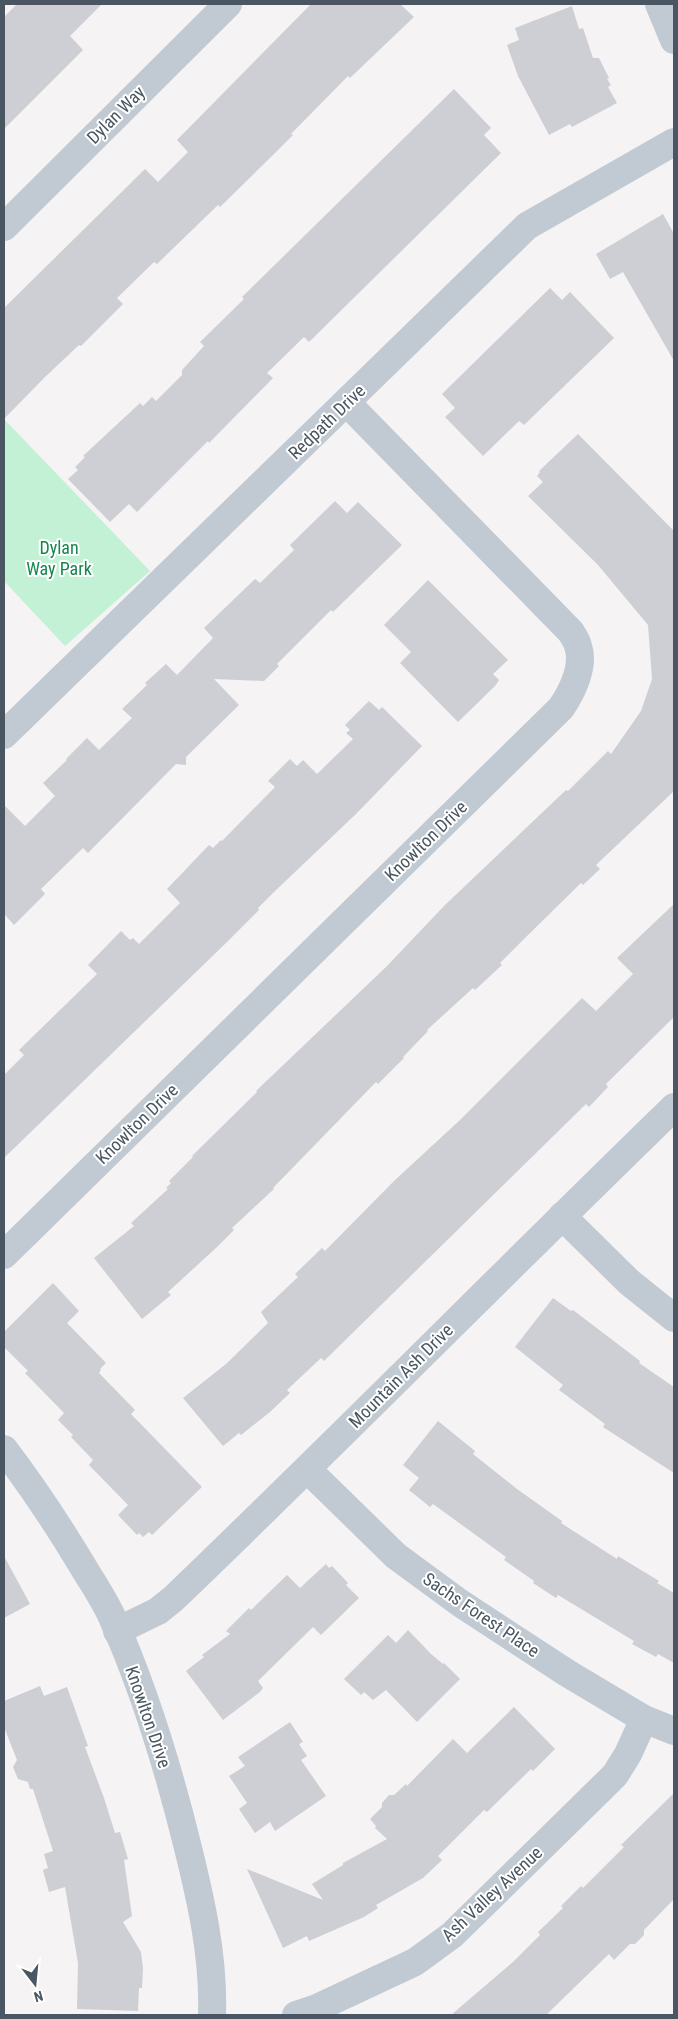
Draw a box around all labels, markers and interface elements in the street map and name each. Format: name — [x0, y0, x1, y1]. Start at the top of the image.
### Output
street label: Dylan Way — [82, 81, 149, 148]
street label: Redpath Drive — [284, 380, 369, 463]
park label: Dylan Way Park — [26, 537, 92, 579]
street label: Knowlton Drive — [380, 796, 471, 885]
street label: Knowlton Drive — [91, 1079, 182, 1168]
street label: Mountain Ash Drive — [344, 1319, 457, 1432]
street label: Sachs Forest Place — [419, 1568, 543, 1661]
street label: Knowlton Drive — [121, 1663, 176, 1770]
street label: Ash Valley Avenue — [437, 1842, 546, 1946]
north arrow — [10, 1959, 60, 2009]
text: N — [32, 1988, 45, 2005]

